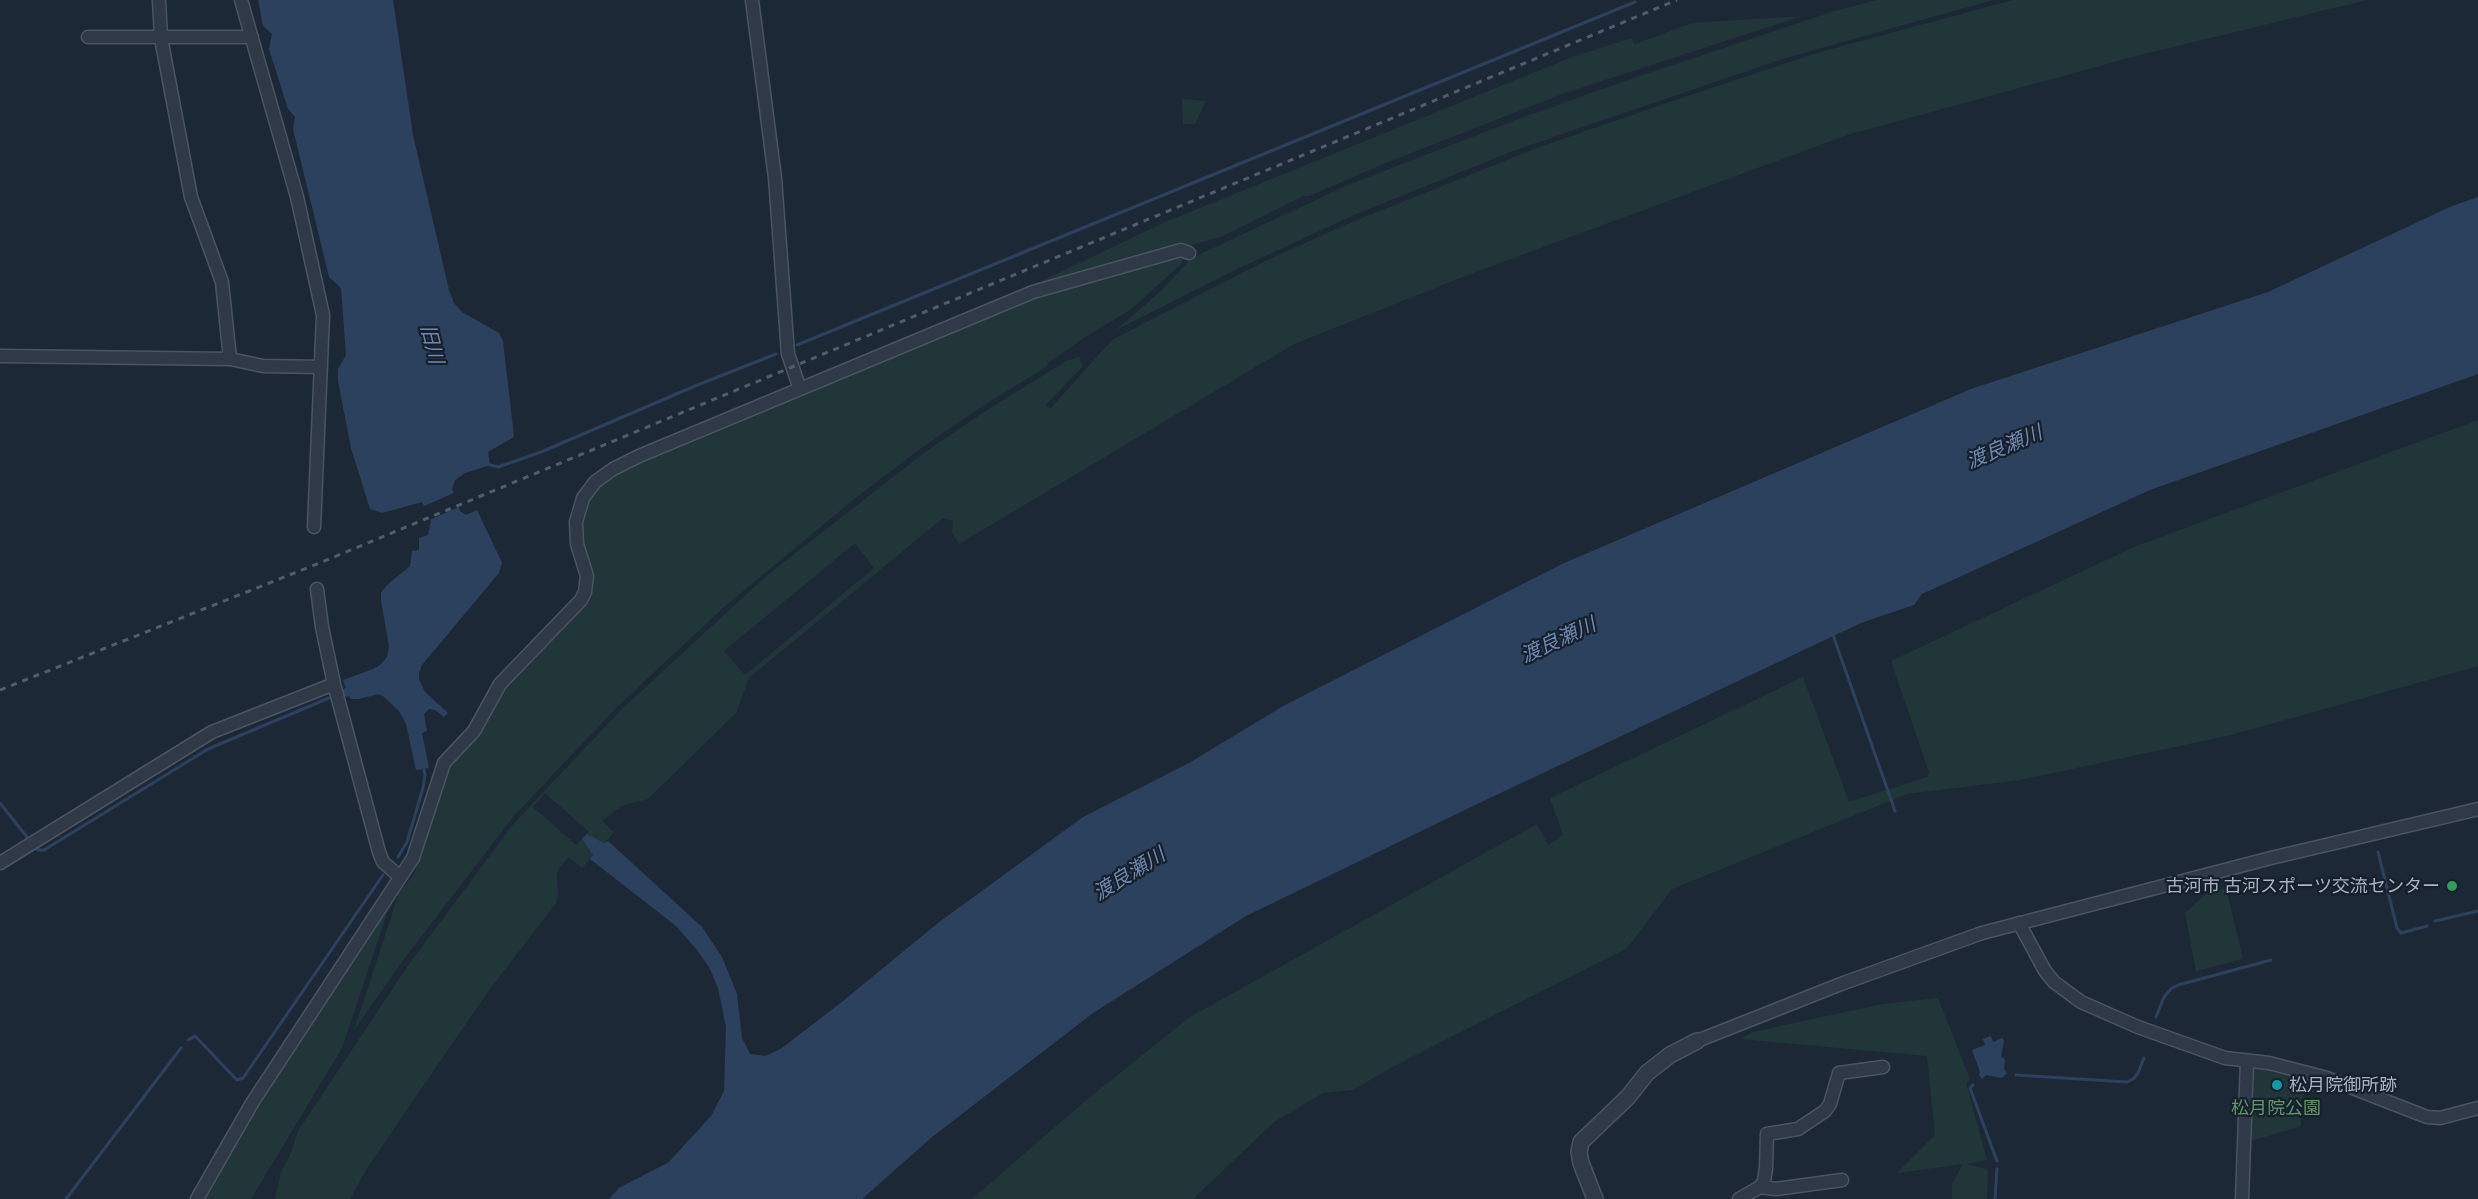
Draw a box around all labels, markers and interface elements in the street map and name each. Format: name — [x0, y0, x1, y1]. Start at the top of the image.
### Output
water label: 旧川 — [416, 322, 448, 366]
water label: 渡良瀬川 — [1962, 420, 2046, 474]
water label: 渡良瀬川 — [1517, 612, 1599, 668]
water label: 渡良瀬川 — [1089, 843, 1169, 905]
place label: 古河市 古河スポーツ交流センター — [2166, 875, 2440, 897]
marker: 古河市 古河スポーツ交流センター — [2445, 879, 2459, 893]
place label: 松月院御所跡 — [2289, 1074, 2397, 1096]
marker: 松月院御所跡 — [2270, 1078, 2284, 1092]
park label: 松月院公園 — [2231, 1097, 2321, 1119]

